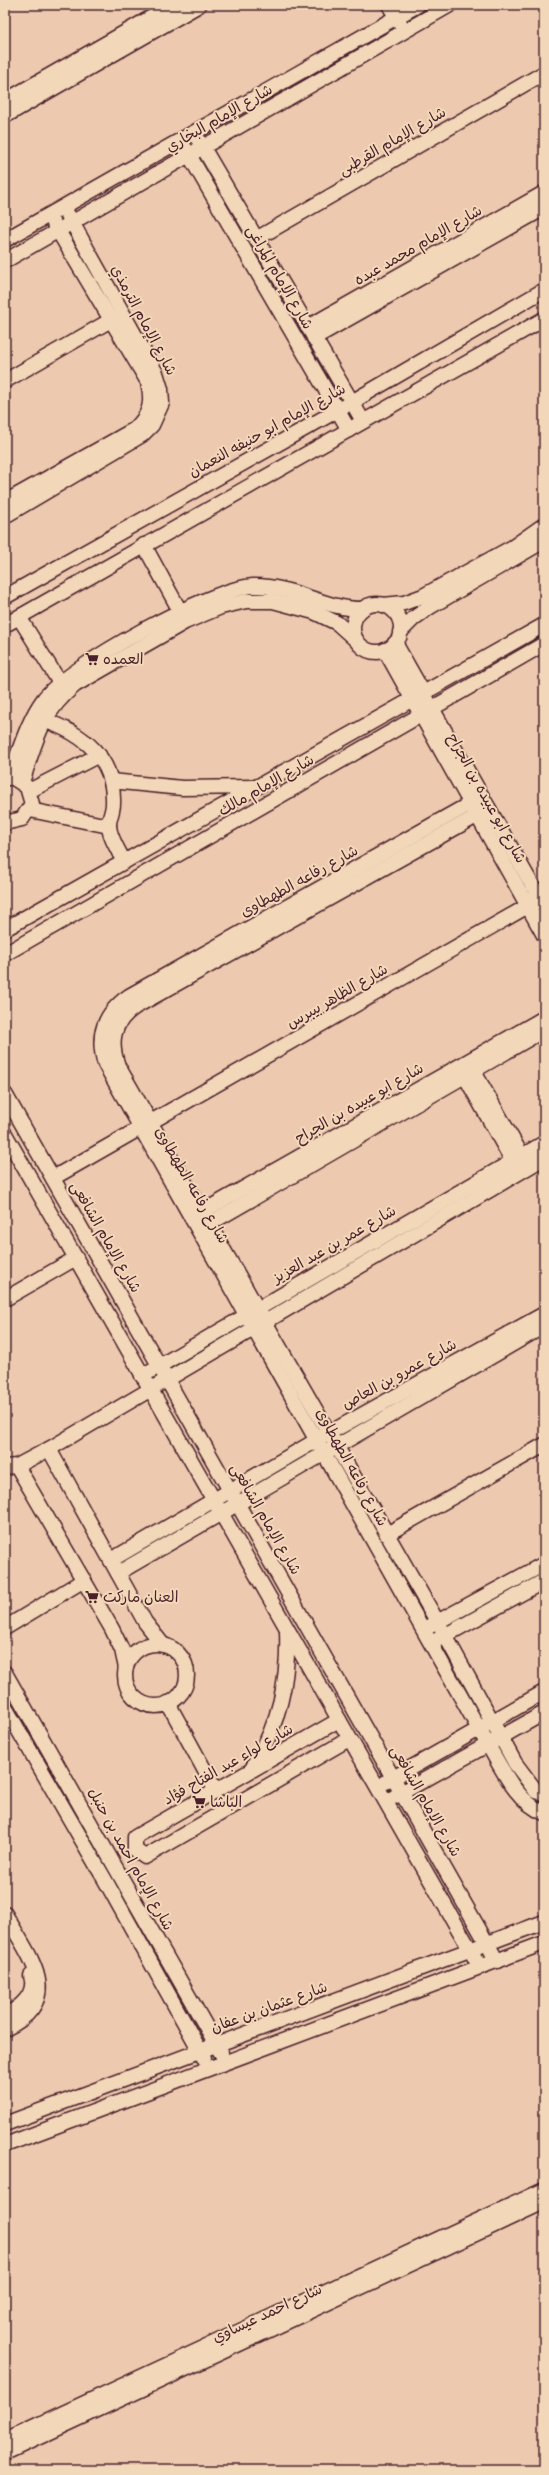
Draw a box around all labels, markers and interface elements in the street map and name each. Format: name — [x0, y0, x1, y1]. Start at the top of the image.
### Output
street label: شارع الإمام البخاري — [160, 77, 278, 159]
street label: شارع الإمام القرطبى — [333, 99, 451, 183]
street label: شارع الإمام محمد عبده — [349, 198, 487, 292]
street label: شارع الإمام المراغى — [239, 220, 321, 334]
street label: شارع الإمام الترمذي — [104, 260, 184, 380]
street label: شارع الإمام ابو حنيفه النعمان — [183, 376, 351, 484]
place label: العمده — [103, 646, 144, 672]
supermarket icon: العمده — [84, 651, 100, 667]
street label: شارع ابو عبيده بن الجراح — [440, 728, 534, 868]
street label: شارع الإمام مالك — [213, 747, 319, 823]
street label: شارع رفاعه الطهطاوى — [235, 838, 363, 924]
street label: شارع الظاهر بيبرس — [281, 956, 393, 1036]
street label: شارع ابو عبيده بن الجراح — [289, 1055, 429, 1151]
street label: شارع رفاعه الطهطاوى — [148, 1121, 236, 1249]
street label: شارع الإمام الشافعى — [63, 1176, 149, 1298]
street label: شارع عمر بن عبد العزيز — [265, 1198, 401, 1291]
street label: شارع عمرو بن العاص — [337, 1331, 461, 1417]
street label: شارع رفاعه الطهطاوى — [309, 1403, 395, 1531]
street label: شارع الإمام الشافعى — [223, 1458, 309, 1580]
place label: العنان ماركت — [103, 1584, 178, 1610]
supermarket icon: العنان ماركت — [84, 1589, 100, 1605]
street label: شارع لواء عبد الفتاح فؤاد — [158, 1716, 298, 1812]
street label: شارع الإمام الشافعى — [383, 1740, 469, 1862]
street label: شارع الإمام احمد بن حنبل — [81, 1783, 181, 1935]
place label: الباشا — [210, 1789, 242, 1815]
supermarket icon: الباشا — [191, 1794, 207, 1810]
street label: شارع عثمان بن عفان — [207, 1974, 331, 2040]
street label: شارع احمد عيساوي — [208, 2276, 326, 2350]

